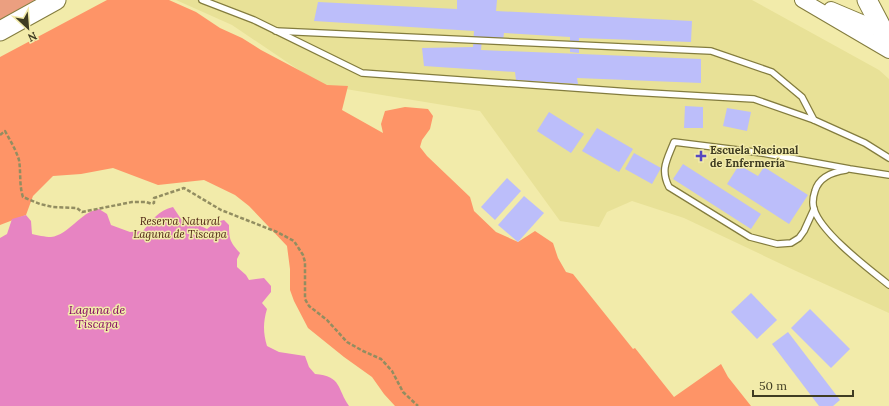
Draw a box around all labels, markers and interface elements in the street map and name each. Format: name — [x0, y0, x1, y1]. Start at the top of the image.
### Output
north arrow — [8, 8, 48, 48]
text: N — [25, 29, 39, 45]
place label: Escuela Nacional de Enfermería — [710, 143, 799, 170]
marker: Escuela Nacional de Enfermería — [695, 150, 707, 162]
park label: Reserva Natural Laguna de Tiscapa — [133, 214, 228, 241]
water label: Laguna de Tiscapa — [69, 302, 125, 331]
scale bar — [753, 372, 853, 398]
text: 50 m — [759, 378, 787, 393]

